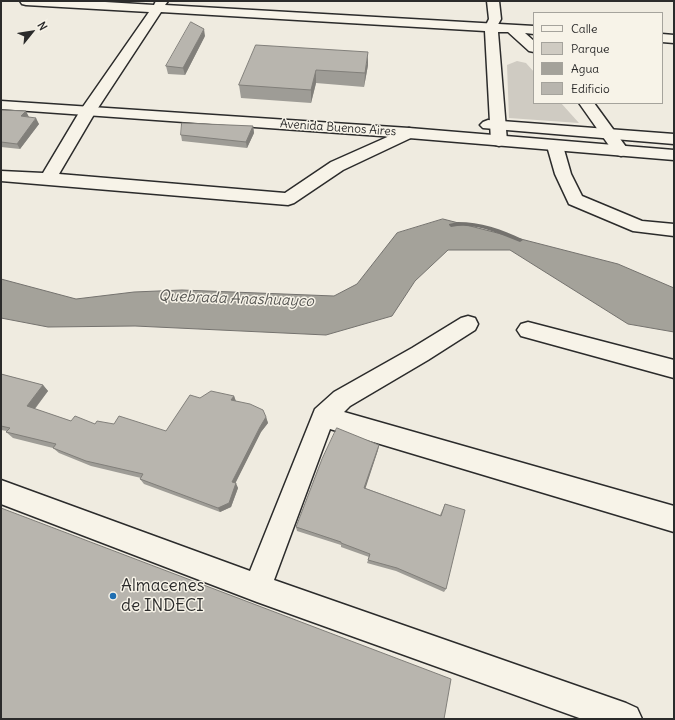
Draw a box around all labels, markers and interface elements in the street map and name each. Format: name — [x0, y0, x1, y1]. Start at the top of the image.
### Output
north arrow — [12, 12, 52, 52]
legend — [533, 12, 663, 104]
text: N — [34, 19, 50, 33]
text: Calle — [571, 21, 598, 36]
text: Parque — [571, 41, 610, 56]
text: Agua — [571, 61, 599, 76]
text: Edificio — [571, 81, 610, 96]
street label: Avenida Buenos Aires — [279, 117, 397, 139]
water label: Quebrada Anashuayco — [158, 287, 314, 311]
place label: Almacenes de INDECI — [121, 576, 205, 616]
marker: Almacenes de INDECI — [108, 591, 118, 601]

